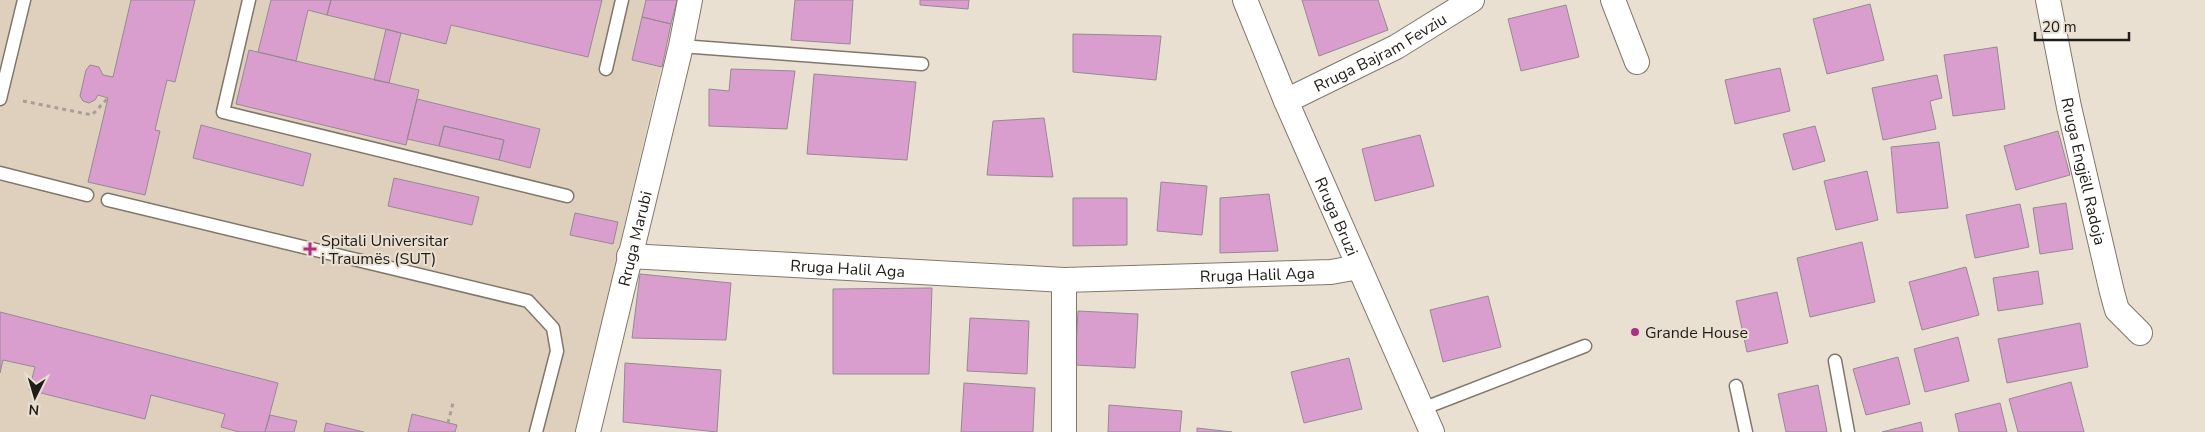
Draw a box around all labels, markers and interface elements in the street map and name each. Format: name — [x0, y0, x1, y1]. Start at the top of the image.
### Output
street label: Rruga Bajram Fevziu — [1310, 8, 1451, 98]
scale bar — [2035, 10, 2129, 42]
text: 20 m — [2042, 17, 2077, 37]
street label: Rruga Engjëll Radoja — [2055, 96, 2111, 247]
street label: Rruga Bruzi — [1309, 174, 1363, 260]
street label: Rruga Marubi — [613, 189, 658, 289]
place label: Spitali Universitar i Traumës (SUT) — [321, 230, 449, 270]
marker: Spitali Universitar i Traumës (SUT) — [303, 242, 317, 256]
street label: Rruga Halil Aga — [790, 255, 906, 283]
street label: Rruga Halil Aga — [1200, 262, 1315, 288]
place label: Grande House — [1645, 322, 1748, 344]
marker: Grande House — [1629, 326, 1641, 338]
north arrow — [10, 372, 60, 422]
text: N — [28, 400, 40, 419]

